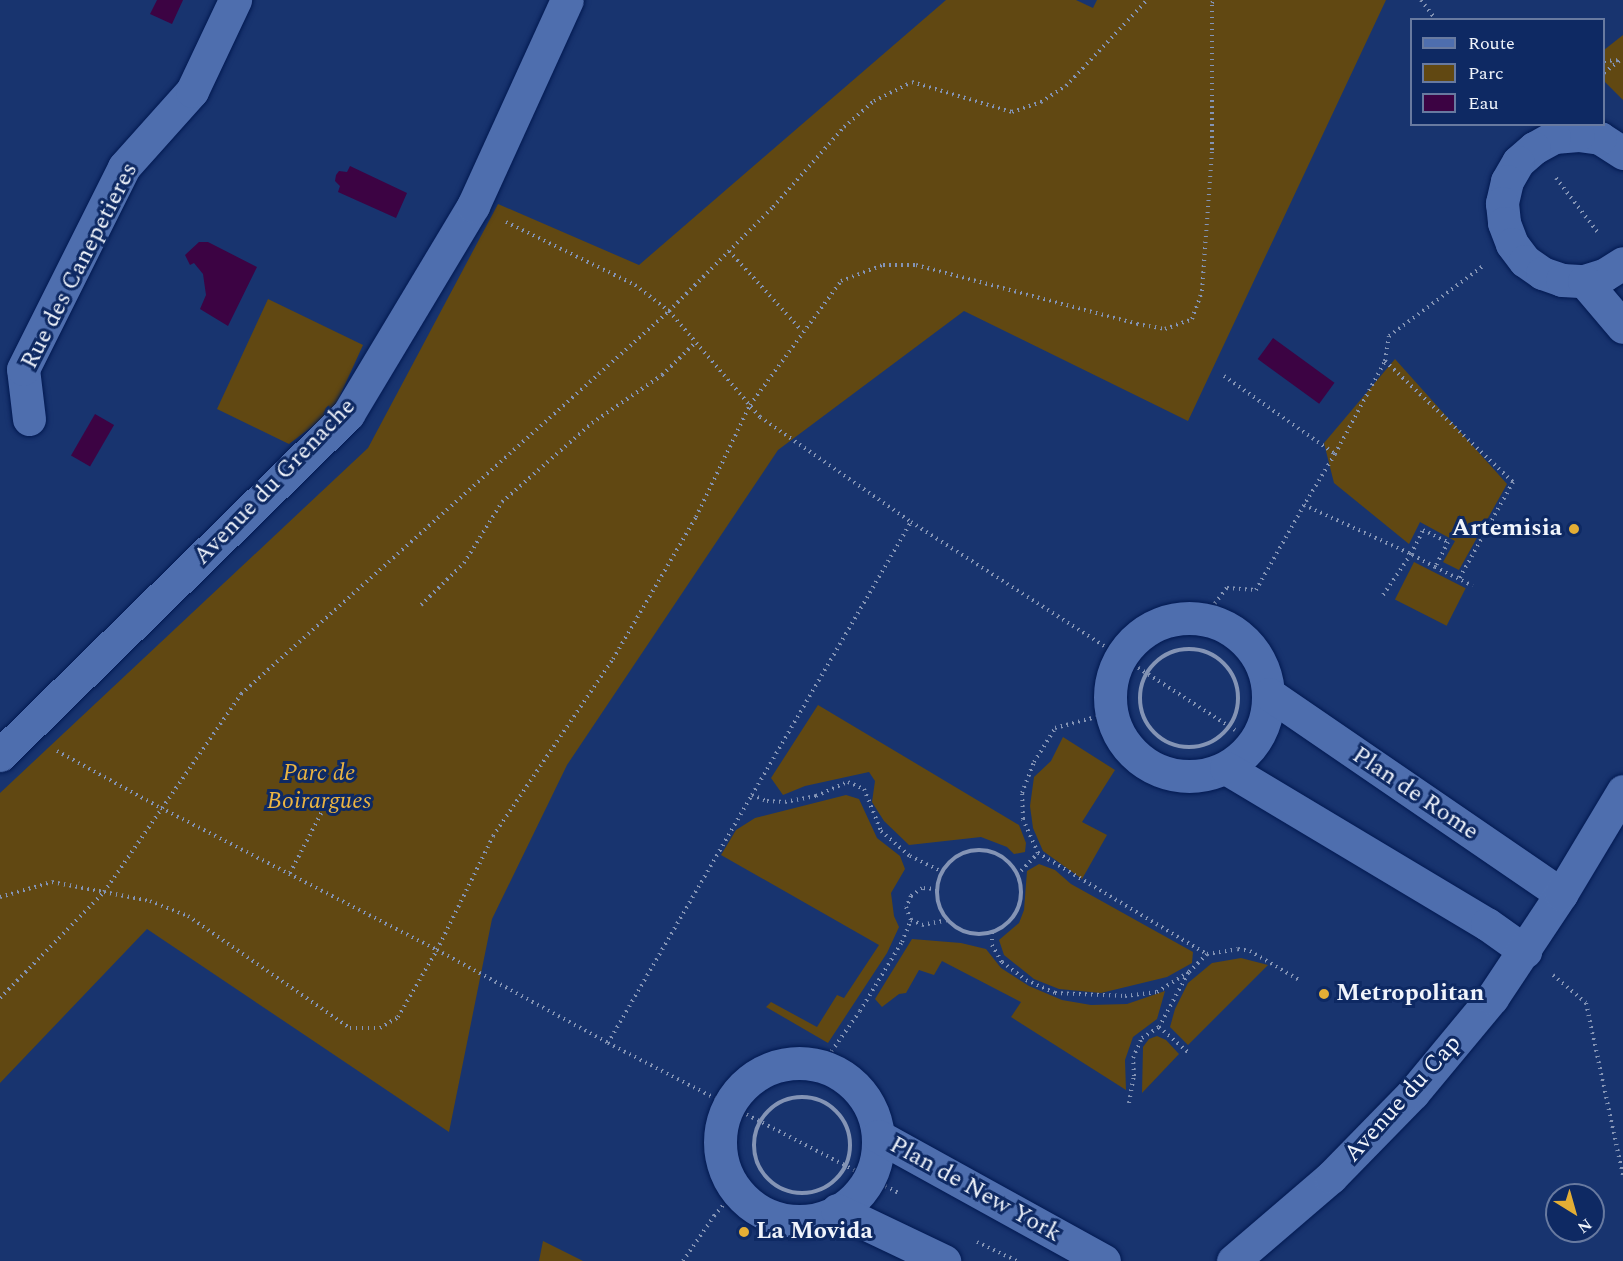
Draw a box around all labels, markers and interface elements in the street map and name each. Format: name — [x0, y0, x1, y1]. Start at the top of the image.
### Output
legend — [1410, 18, 1605, 126]
text: Route — [1468, 30, 1515, 57]
text: Parc — [1468, 60, 1504, 87]
text: Eau — [1468, 90, 1499, 117]
street label: Rue des Canepetieres — [16, 158, 144, 374]
street label: Avenue du Grenache — [188, 393, 362, 571]
place label: Artemisia — [1452, 515, 1562, 543]
marker: Artemisia — [1567, 522, 1581, 536]
street label: Plan de Rome — [1346, 741, 1484, 847]
park label: Parc de Boirargues — [267, 760, 371, 816]
place label: Metropolitan — [1336, 980, 1484, 1008]
marker: Metropolitan — [1317, 987, 1331, 1001]
street label: Avenue du Cap — [1338, 1030, 1468, 1168]
street label: Plan de New York — [884, 1131, 1066, 1249]
north arrow — [1545, 1183, 1605, 1243]
text: N — [1572, 1212, 1597, 1239]
place label: La Movida — [756, 1218, 873, 1246]
marker: La Movida — [737, 1225, 751, 1239]

